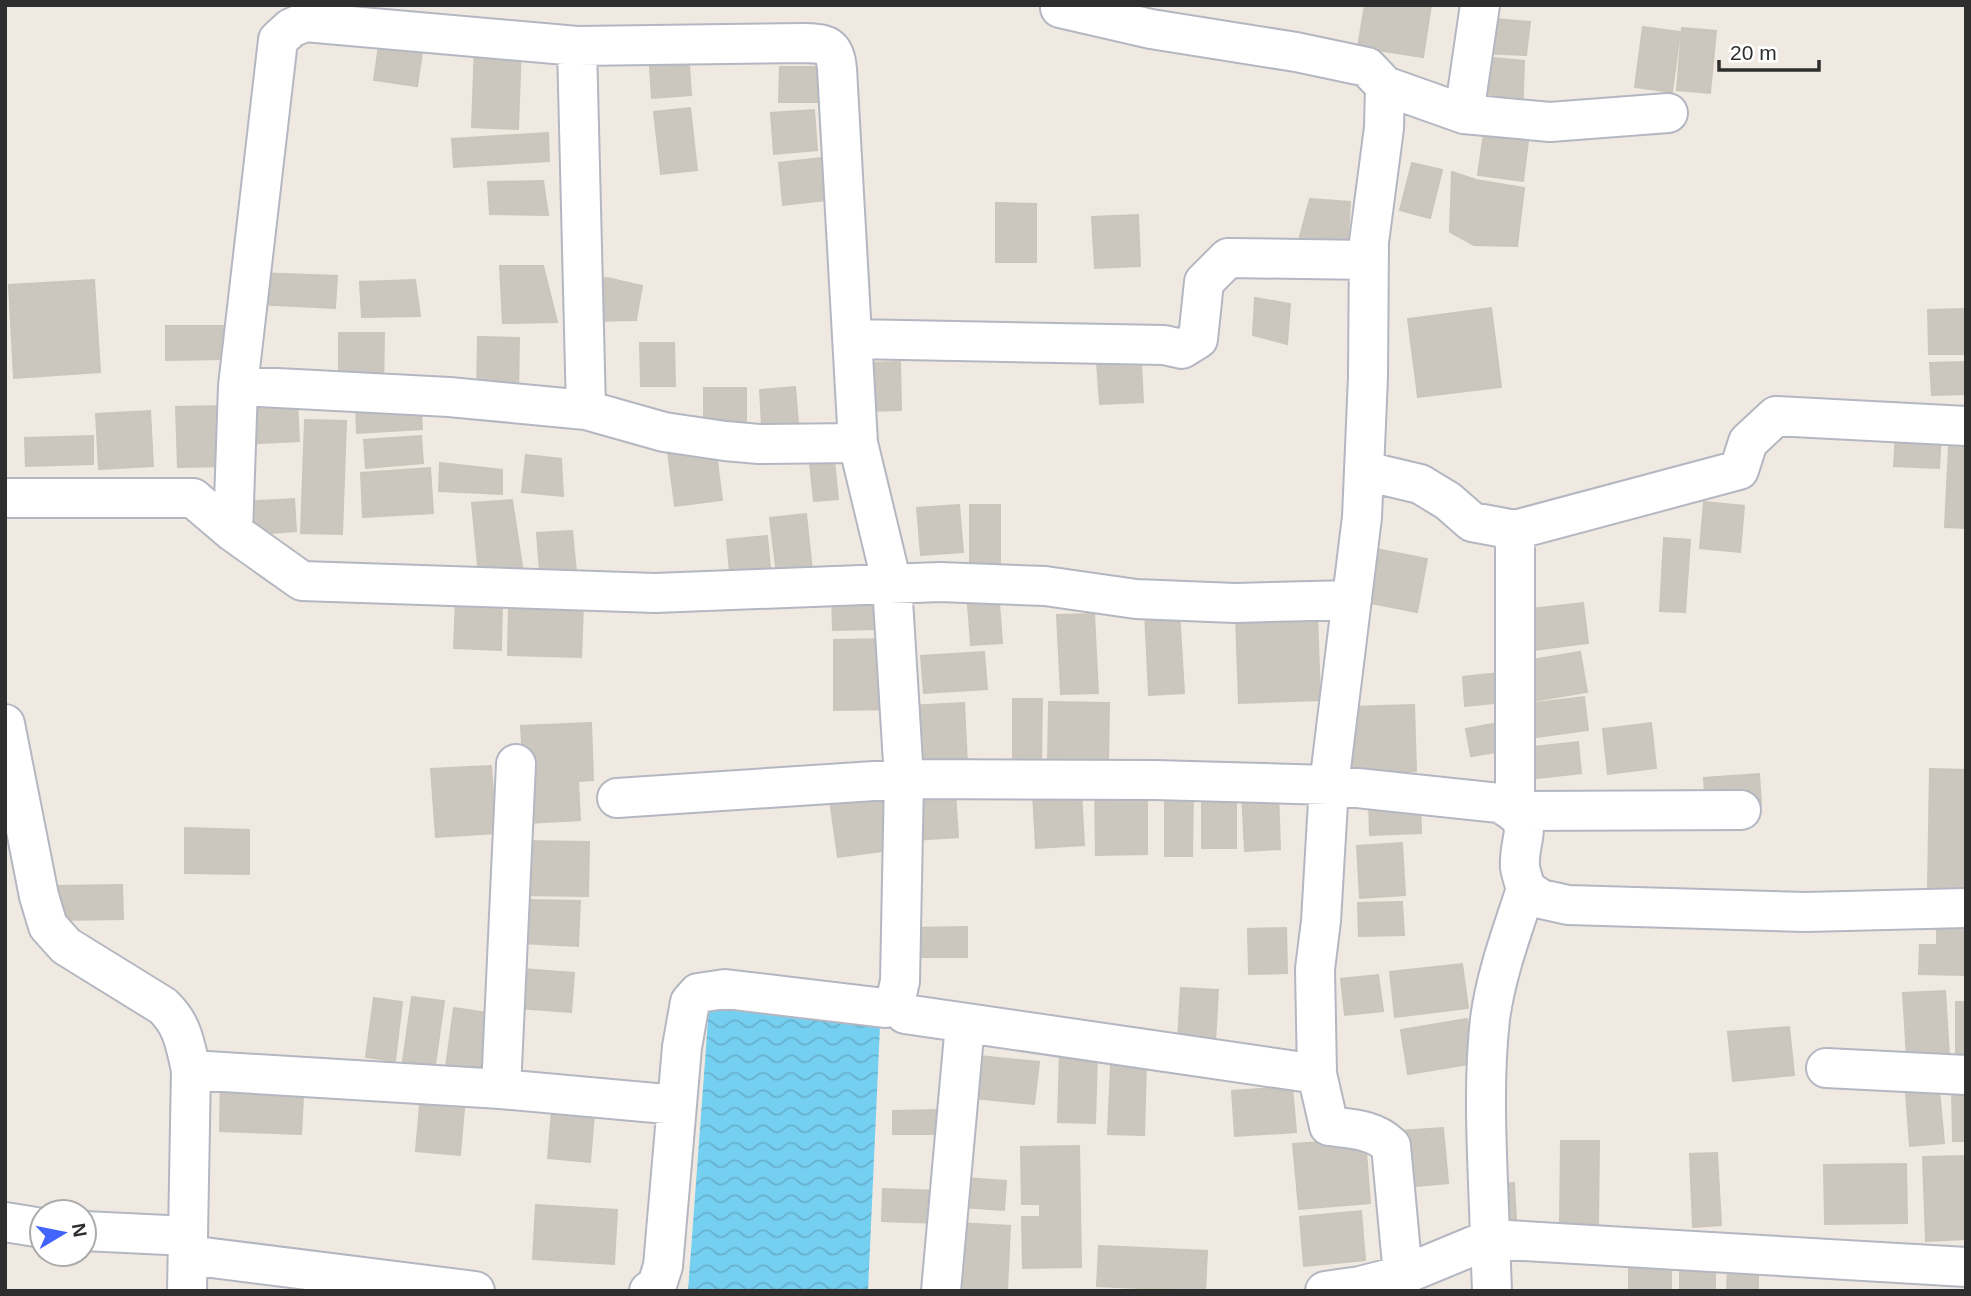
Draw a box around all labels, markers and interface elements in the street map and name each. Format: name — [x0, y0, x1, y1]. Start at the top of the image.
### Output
scale bar — [1719, 28, 1819, 72]
text: 20 m — [1730, 41, 1777, 64]
north arrow — [28, 1198, 98, 1268]
text: N — [68, 1222, 91, 1239]

